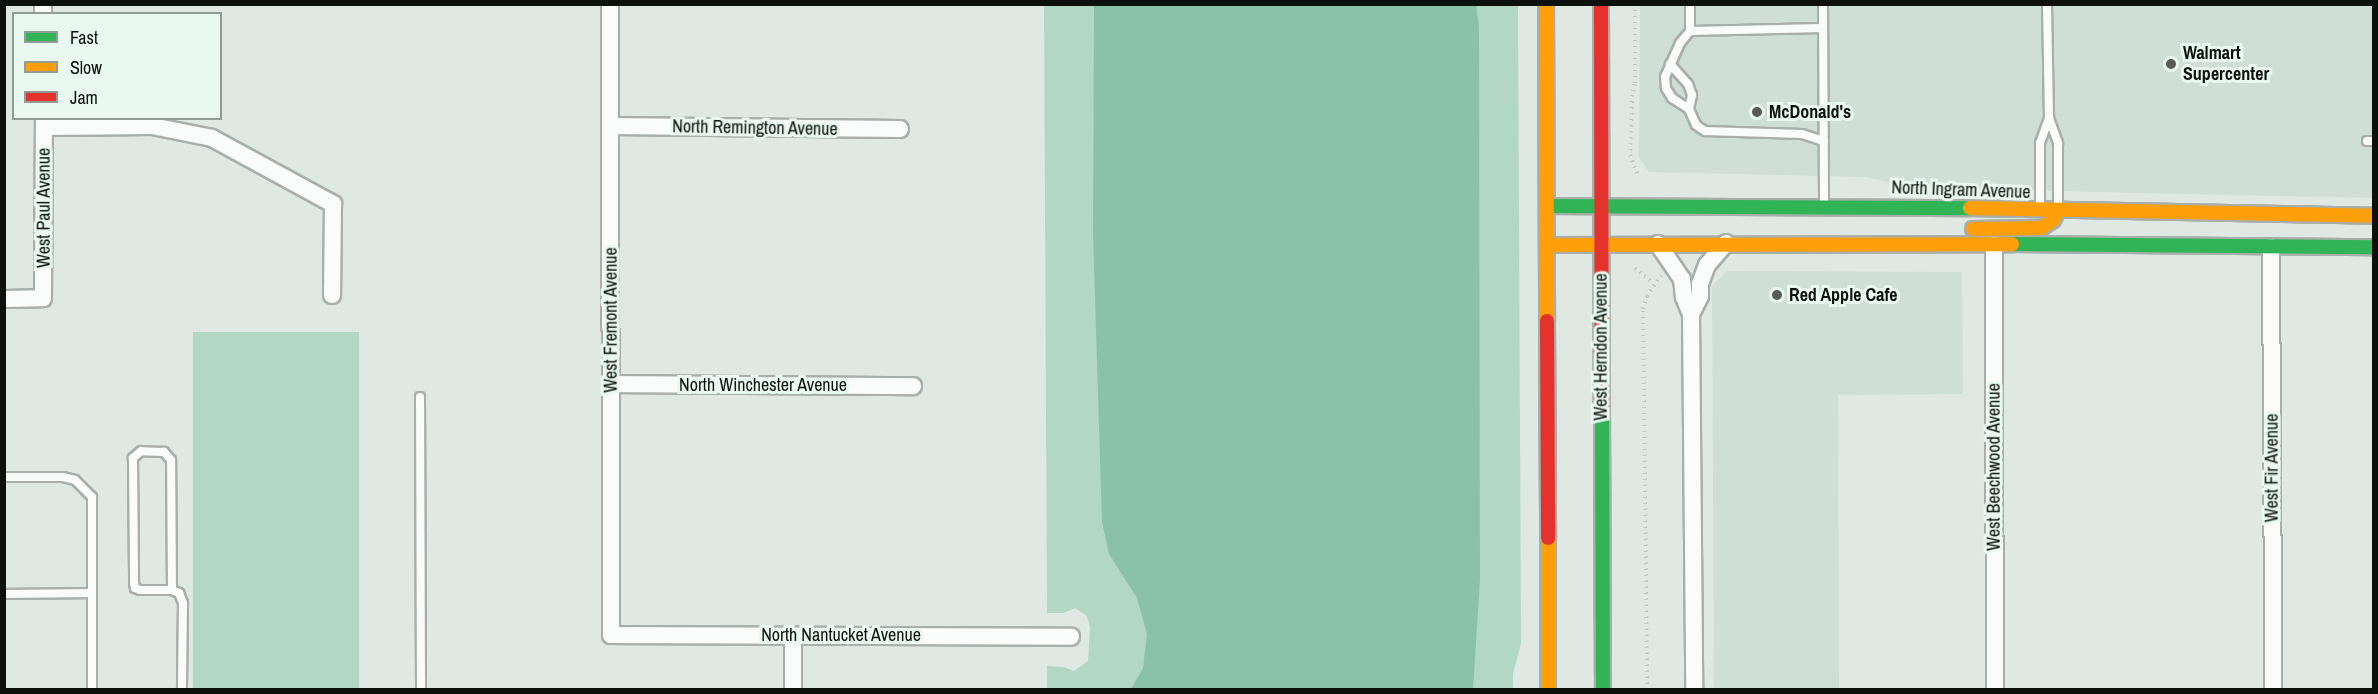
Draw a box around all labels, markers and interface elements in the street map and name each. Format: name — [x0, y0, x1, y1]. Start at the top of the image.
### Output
legend — [12, 12, 222, 120]
text: Fast — [70, 25, 98, 50]
place label: Walmart Supercenter — [2183, 43, 2269, 86]
text: Slow — [70, 55, 102, 80]
marker: Walmart Supercenter — [2164, 57, 2178, 71]
text: Jam — [70, 85, 98, 110]
place label: McDonald's — [1769, 101, 1851, 123]
marker: McDonald's — [1750, 105, 1764, 119]
street label: North Remington Avenue — [672, 116, 838, 140]
street label: West Paul Avenue — [33, 148, 55, 268]
street label: North Ingram Avenue — [1891, 177, 2031, 203]
street label: West Fremont Avenue — [600, 247, 622, 393]
street label: West Herndon Avenue — [1590, 273, 1612, 421]
place label: Red Apple Cafe — [1789, 284, 1898, 306]
marker: Red Apple Cafe — [1770, 288, 1784, 302]
street label: North Winchester Avenue — [679, 374, 847, 396]
street label: West Beechwood Avenue — [1983, 383, 2005, 551]
street label: West Fir Avenue — [2261, 413, 2283, 523]
street label: North Nantucket Avenue — [761, 624, 921, 646]

